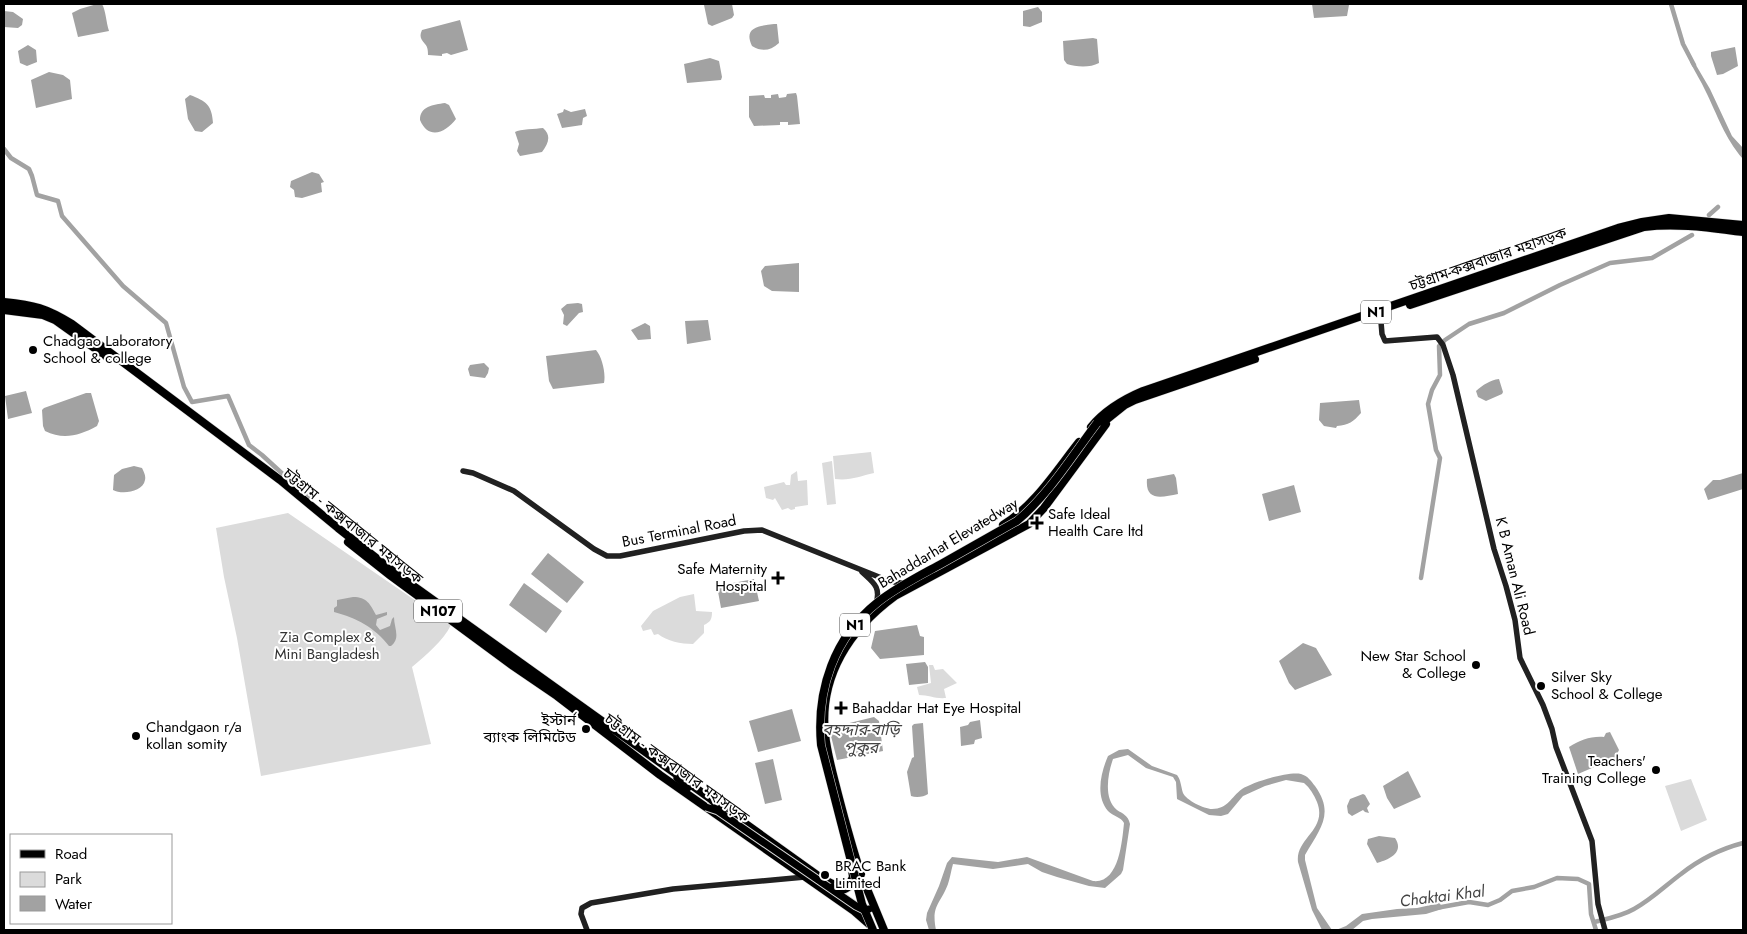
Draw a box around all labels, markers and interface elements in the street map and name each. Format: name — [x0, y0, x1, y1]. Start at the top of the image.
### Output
street label: চট্টগ্রাম-কক্সবাজার মহাসড়ক — [1405, 221, 1571, 297]
road number: N1 — [1361, 300, 1391, 324]
place label: Chadgao Laboratory School & college — [43, 330, 173, 369]
marker: Chadgao Laboratory School & college — [27, 344, 39, 356]
street label: চট্টগ্রাম - কক্সবাজার মহাসড়ক — [278, 462, 428, 590]
street label: Bahaddarhat Elevatedway — [874, 492, 1023, 594]
place label: Safe Ideal Health Care ltd — [1048, 503, 1143, 542]
street label: Bus Terminal Road — [620, 509, 738, 553]
street label: K B Aman Ali Road — [1490, 515, 1540, 637]
marker: Safe Ideal Health Care ltd — [1030, 516, 1044, 530]
place label: Safe Maternity Hospital — [677, 558, 767, 597]
marker: Safe Maternity Hospital — [771, 571, 785, 585]
road number: N107 — [414, 600, 462, 622]
road number: N1 — [840, 614, 870, 636]
park label: Zia Complex & Mini Bangladesh — [274, 626, 380, 665]
place label: New Star School & College — [1360, 645, 1466, 684]
marker: New Star School & College — [1470, 659, 1482, 671]
place label: Silver Sky School & College — [1551, 666, 1663, 705]
marker: Silver Sky School & College — [1535, 680, 1547, 692]
place label: Bahaddar Hat Eye Hospital — [852, 697, 1021, 719]
marker: Bahaddar Hat Eye Hospital — [834, 701, 848, 715]
street label: চট্টগ্রাম - কক্সবাজার মহাসড়ক — [599, 707, 755, 829]
place label: ইস্টার্ন ব্যাংক লিমিটেড — [482, 709, 577, 748]
place label: Chandgaon r/a kollan somity — [146, 716, 242, 755]
water label: বহদ্দার-বাড়ি পুকুর — [822, 718, 903, 759]
marker: ইস্টার্ন ব্যাংক লিমিটেড — [580, 723, 592, 735]
marker: Chandgaon r/a kollan somity — [130, 730, 142, 742]
place label: Teachers' Training College — [1542, 750, 1646, 789]
marker: Teachers' Training College — [1650, 764, 1662, 776]
legend — [10, 834, 172, 924]
text: Road — [55, 843, 87, 865]
place label: BRAC Bank Limited — [835, 855, 906, 894]
text: Park — [55, 868, 82, 890]
marker: BRAC Bank Limited — [819, 869, 831, 881]
water label: Chaktai Khal — [1398, 879, 1487, 913]
text: Water — [55, 893, 93, 915]

